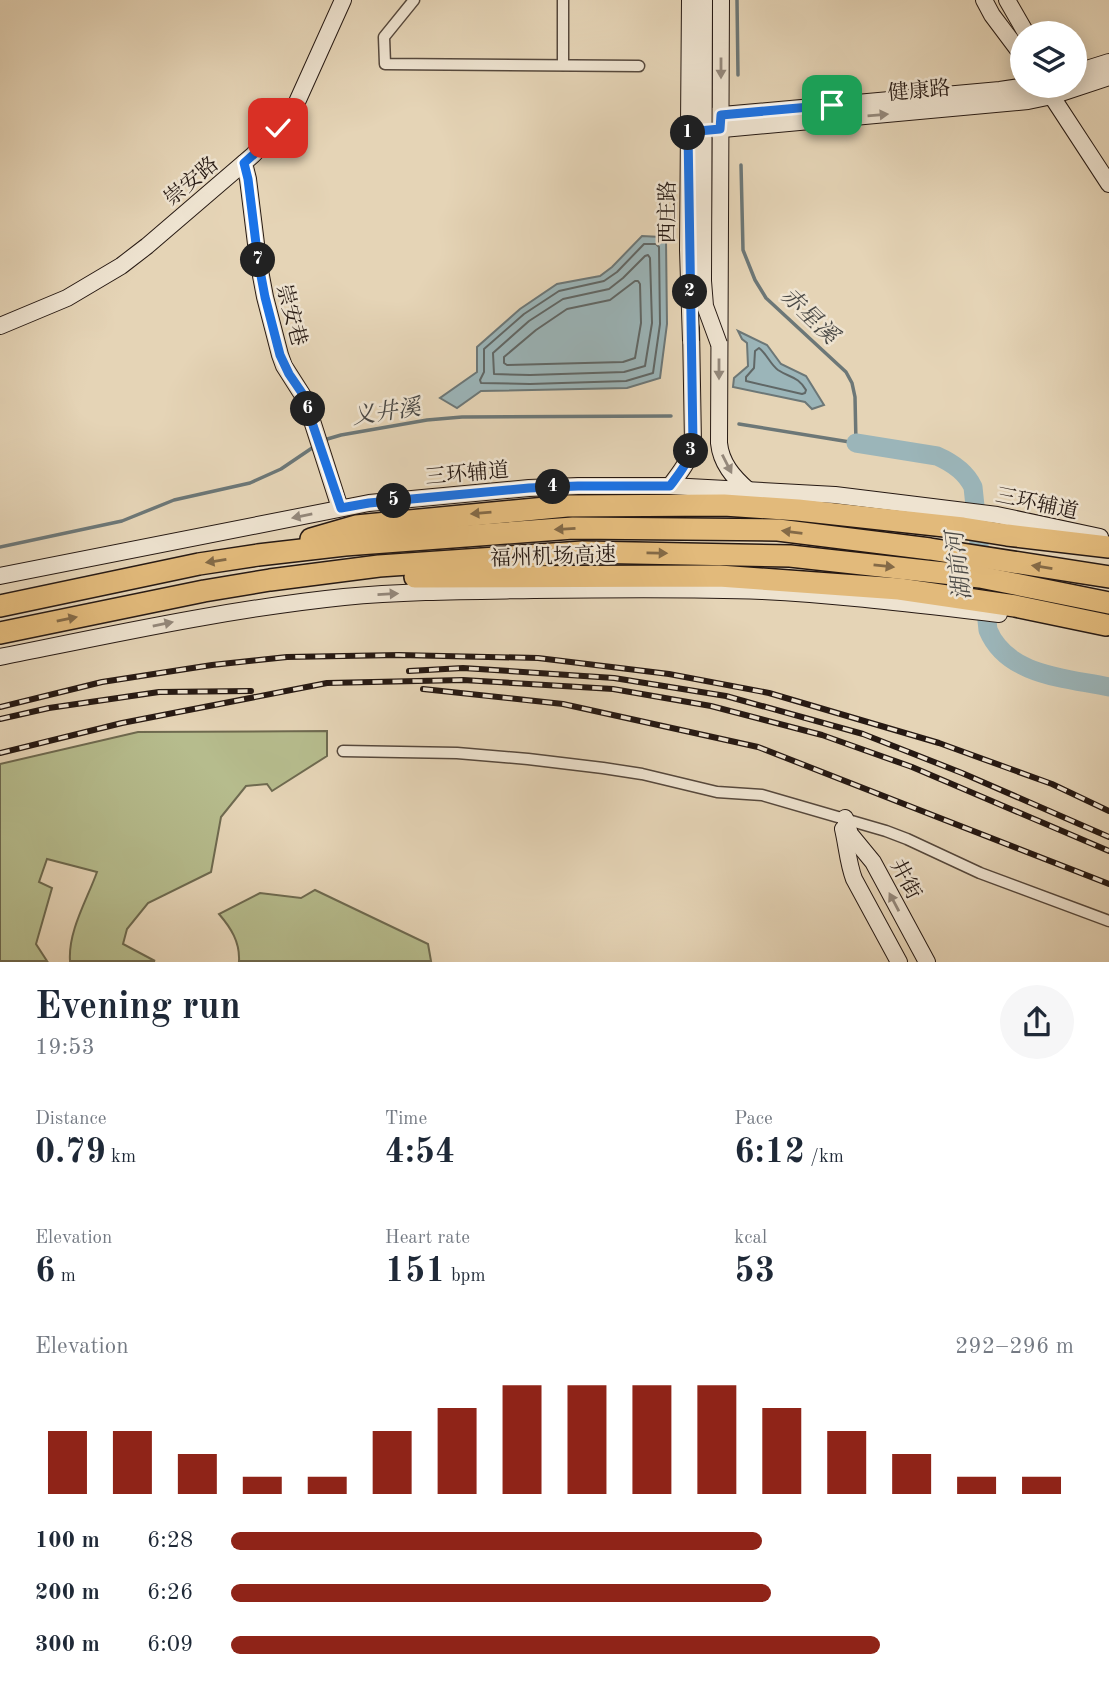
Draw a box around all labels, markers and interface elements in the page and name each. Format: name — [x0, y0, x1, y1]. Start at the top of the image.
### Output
map controls — [1010, 21, 1087, 98]
button: layers — [1010, 21, 1087, 98]
one-way arrow — [715, 57, 727, 79]
pin — [802, 75, 862, 135]
street label: 健康路 — [887, 76, 951, 105]
icon: arrive — [813, 86, 851, 124]
pin — [248, 98, 308, 158]
icon: check — [259, 109, 297, 147]
one-way arrow — [867, 109, 889, 120]
pin: 1 — [670, 116, 706, 150]
text: 1 — [682, 123, 693, 142]
street label: 崇安路 — [160, 152, 223, 210]
street label: 西庄路 — [656, 181, 679, 244]
pin: 7 — [240, 243, 276, 278]
text: 7 — [252, 250, 263, 269]
pin: 2 — [672, 274, 708, 310]
street label: 崇安巷 — [272, 282, 311, 349]
text: 2 — [684, 282, 695, 301]
water label: 赤星溪 — [776, 282, 845, 350]
one-way arrow — [713, 358, 725, 380]
pin: 6 — [290, 392, 326, 426]
water label: 义井溪 — [350, 394, 425, 429]
text: 6 — [302, 399, 313, 418]
pin: 3 — [674, 434, 708, 468]
text: 3 — [685, 441, 696, 460]
one-way arrow — [721, 454, 732, 474]
street label: 三环辅道 — [424, 458, 510, 489]
pin: 4 — [536, 470, 570, 504]
text: 4 — [547, 477, 558, 496]
pin: 5 — [376, 484, 412, 518]
street label: 三环辅道 — [993, 484, 1080, 523]
text: 5 — [388, 491, 399, 510]
one-way arrow — [470, 508, 492, 519]
one-way arrow — [291, 510, 313, 521]
one-way arrow — [553, 524, 575, 535]
one-way arrow — [781, 526, 803, 537]
water label: 湖前河 — [941, 526, 975, 602]
street label: 福州机场高速 — [490, 543, 616, 570]
one-way arrow — [646, 548, 668, 559]
one-way arrow — [205, 556, 227, 567]
one-way arrow — [873, 561, 895, 572]
one-way arrow — [1031, 561, 1053, 572]
one-way arrow — [377, 588, 399, 599]
one-way arrow — [56, 614, 78, 625]
one-way arrow — [152, 618, 174, 629]
street label: 井街 — [886, 855, 926, 903]
one-way arrow — [888, 892, 900, 912]
button: share — [1000, 985, 1074, 1059]
text: Evening run — [35, 989, 241, 1027]
text: 19:53 — [35, 1036, 95, 1059]
text: Distance — [35, 1110, 107, 1129]
text: Time — [385, 1110, 427, 1129]
text: Pace — [734, 1110, 773, 1129]
text: 0.79 — [35, 1135, 106, 1170]
text: 4:54 — [385, 1135, 455, 1170]
text: 6:12 — [734, 1135, 805, 1170]
text: km — [106, 1148, 136, 1167]
text: /km — [805, 1148, 844, 1167]
text: Elevation — [35, 1229, 112, 1248]
text: Heart rate — [385, 1229, 470, 1248]
text: kcal — [734, 1229, 767, 1248]
text: 6 — [35, 1254, 55, 1289]
text: 151 — [385, 1254, 446, 1289]
text: 53 — [734, 1254, 775, 1289]
text: m — [55, 1267, 76, 1286]
text: bpm — [446, 1267, 486, 1286]
text: Elevation — [35, 1335, 129, 1358]
text: 292–296 m — [955, 1335, 1074, 1358]
text: 100 m — [35, 1529, 100, 1552]
text: 6:28 — [147, 1529, 193, 1552]
text: 200 m — [35, 1581, 100, 1604]
text: 6:26 — [147, 1581, 193, 1604]
text: 300 m — [35, 1633, 100, 1656]
text: 6:09 — [147, 1633, 193, 1656]

